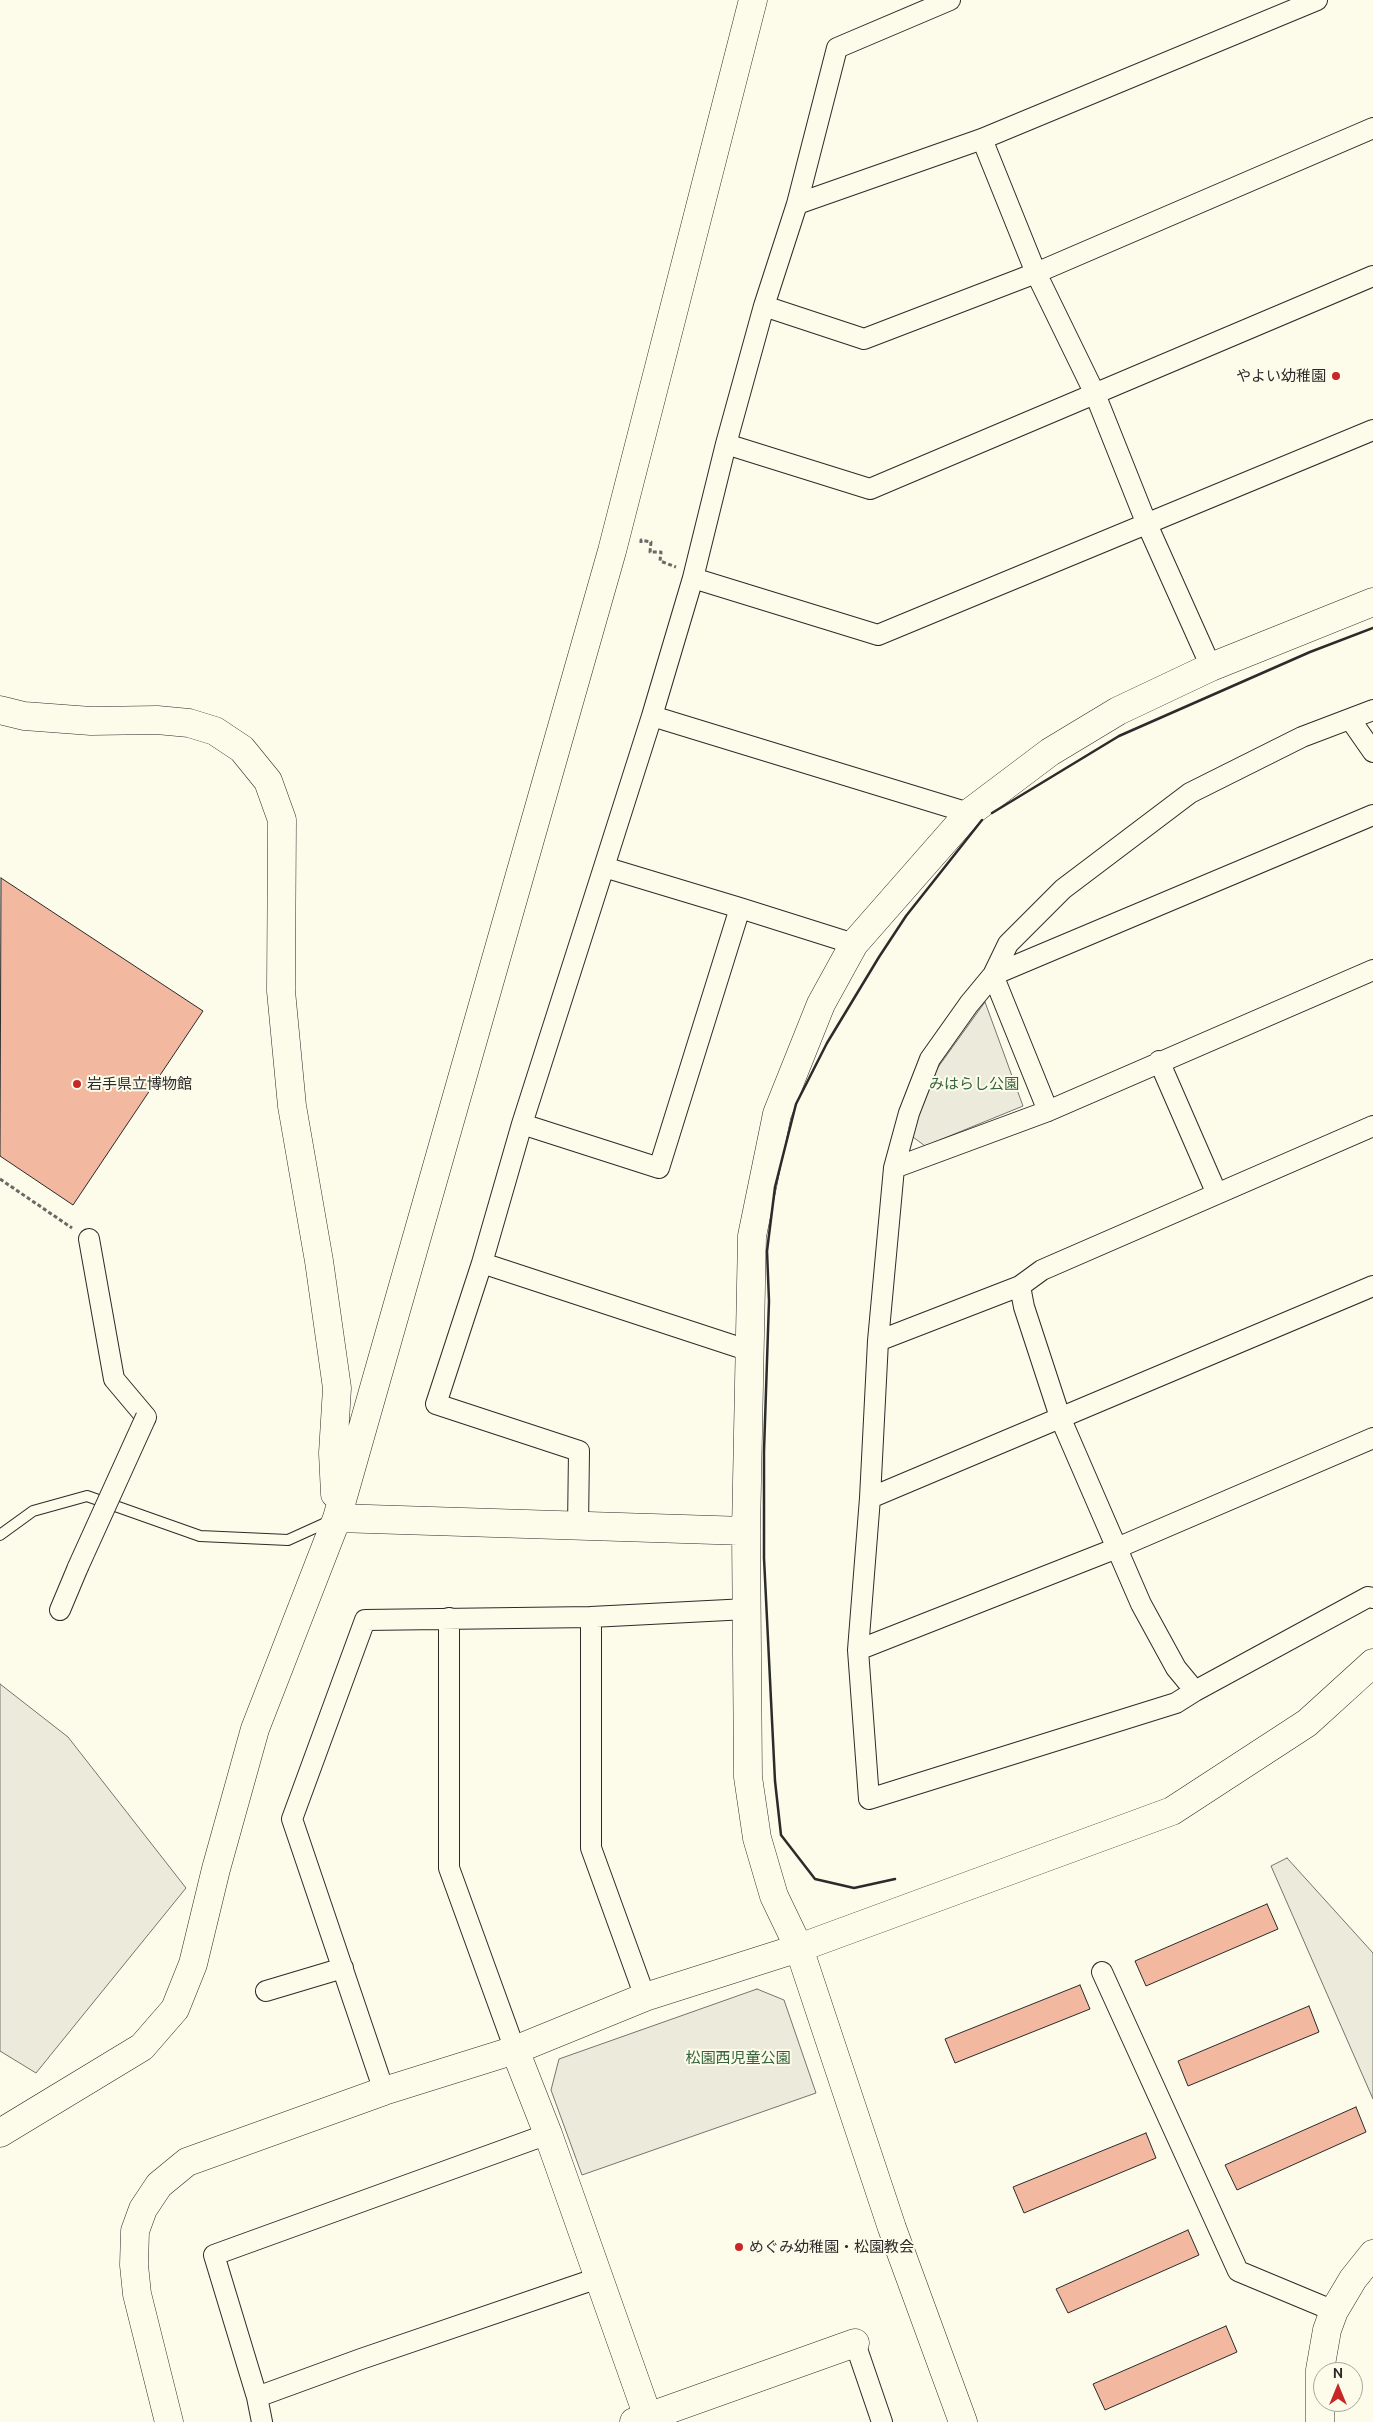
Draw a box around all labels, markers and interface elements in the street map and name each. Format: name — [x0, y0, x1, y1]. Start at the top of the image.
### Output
place label: やよい幼稚園 — [1236, 367, 1326, 385]
marker: やよい幼稚園 — [1330, 370, 1342, 382]
place label: 岩手県立博物館 — [87, 1075, 192, 1093]
park label: みはらし公園 — [929, 1075, 1019, 1093]
marker: 岩手県立博物館 — [71, 1078, 83, 1090]
park label: 松園西児童公園 — [686, 2049, 790, 2067]
place label: めぐみ幼稚園・松園教会 — [749, 2238, 914, 2256]
marker: めぐみ幼稚園・松園教会 — [733, 2241, 745, 2253]
north arrow — [1313, 2362, 1363, 2412]
text: N — [1333, 2365, 1343, 2381]

